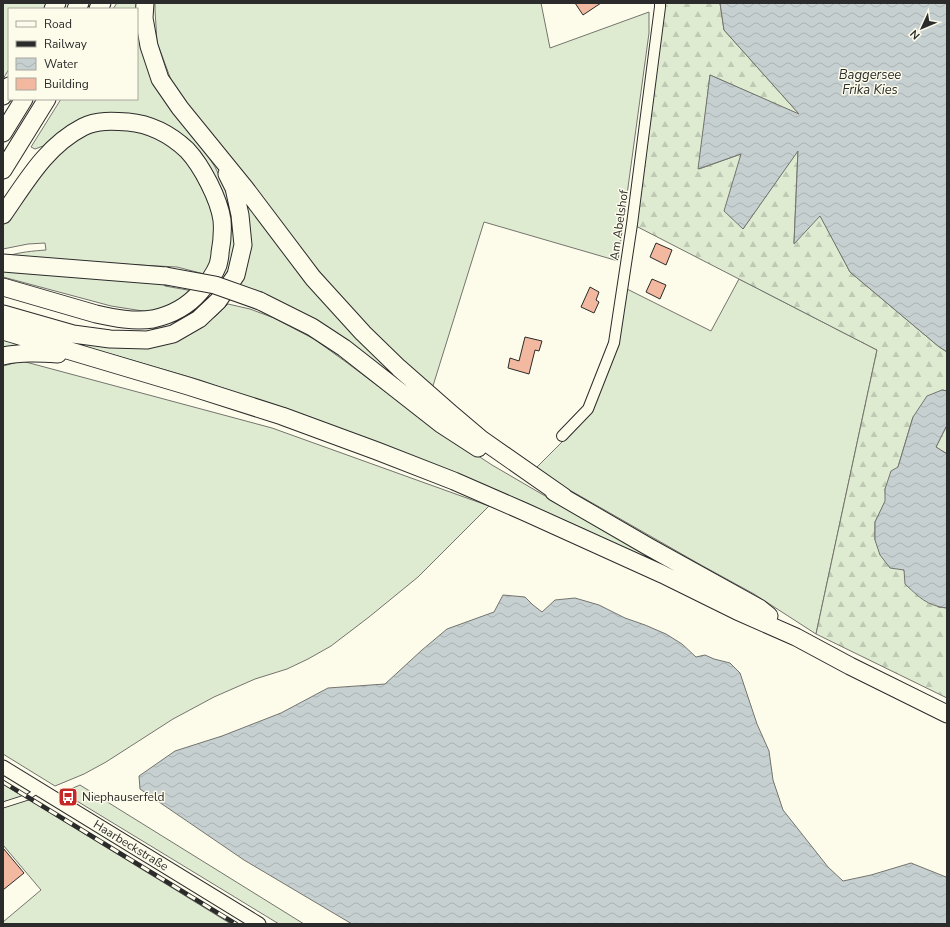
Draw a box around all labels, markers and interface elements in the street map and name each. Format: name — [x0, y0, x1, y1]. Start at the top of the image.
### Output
legend — [8, 8, 138, 100]
north arrow — [902, 8, 942, 48]
text: Road — [44, 16, 72, 32]
text: N — [907, 26, 923, 43]
text: Railway — [44, 36, 88, 52]
text: Water — [44, 56, 78, 72]
water label: Baggersee Frika Kies — [839, 66, 901, 99]
text: Building — [44, 76, 89, 92]
street label: Am Abelshof — [606, 188, 632, 261]
bus stop icon: Niephauserfeld — [57, 786, 79, 808]
place label: Niephauserfeld — [82, 789, 164, 805]
street label: Haarbeckstraße — [90, 816, 171, 875]

